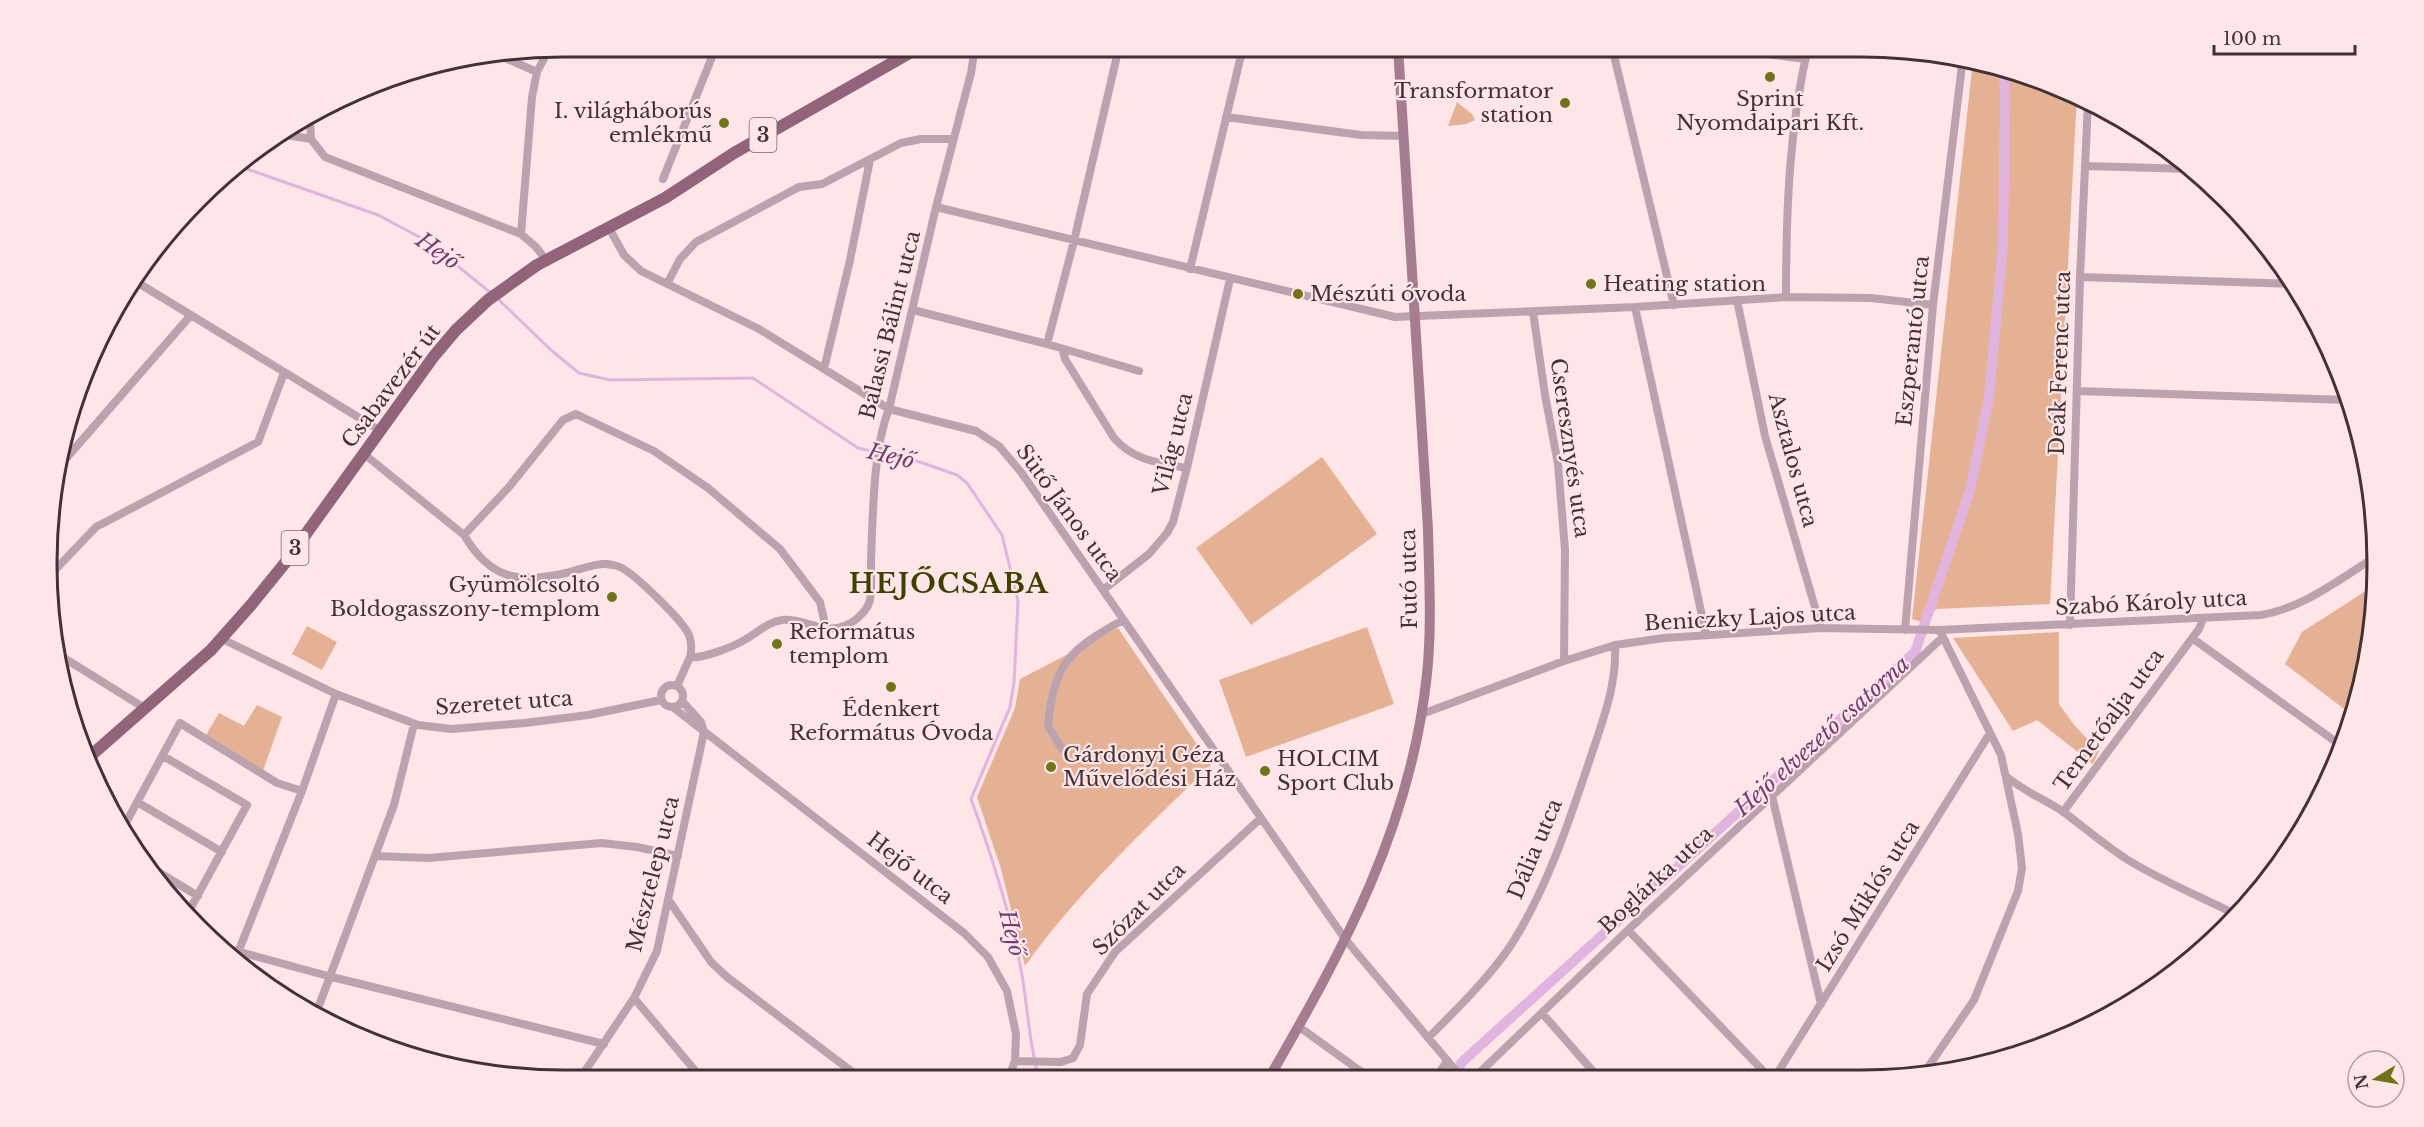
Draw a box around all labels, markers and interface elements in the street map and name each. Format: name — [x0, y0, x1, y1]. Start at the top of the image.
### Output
scale bar — [2214, 18, 2355, 56]
text: 100 m — [2223, 28, 2281, 50]
marker: Sprint Nyomdaipari Kft. — [1763, 70, 1777, 84]
place label: Transformator station — [1394, 78, 1553, 128]
place label: Sprint Nyomdaipari Kft. — [1676, 86, 1864, 136]
marker: Transformator station — [1558, 96, 1572, 110]
place label: I. világháborús emlékmű — [554, 98, 712, 148]
marker: I. világháborús emlékmű — [717, 116, 731, 130]
road number: 3 — [750, 118, 777, 152]
water label: Hejő — [410, 226, 467, 277]
street label: Balassi Bálint utca — [854, 228, 926, 422]
street label: Eszperantó utca — [1891, 254, 1935, 428]
street label: Deák Ferenc utca — [2044, 270, 2076, 456]
place label: Heating station — [1603, 271, 1766, 297]
marker: Heating station — [1584, 277, 1598, 291]
place label: Mészúti óvoda — [1310, 281, 1466, 307]
marker: Mészúti óvoda — [1291, 287, 1305, 301]
street label: Csabavezér út — [336, 319, 446, 453]
street label: Cseresznyés utca — [1545, 357, 1596, 540]
street label: Világ utca — [1147, 389, 1198, 499]
street label: Asztalos utca — [1762, 389, 1824, 530]
water label: Hejő — [864, 437, 920, 475]
street label: Sütő János utca — [1011, 439, 1128, 587]
street label: Futó utca — [1395, 528, 1423, 630]
road number: 3 — [282, 531, 308, 565]
district label: HEJŐCSABA — [849, 566, 1049, 600]
place label: Gyümölcsoltó Boldogasszony-templom — [330, 572, 600, 622]
street label: Szabó Károly utca — [2054, 585, 2248, 621]
marker: Gyümölcsoltó Boldogasszony-templom — [605, 590, 619, 604]
street label: Beniczky Lajos utca — [1643, 599, 1857, 637]
place label: Református templom — [789, 619, 915, 669]
marker: Református templom — [770, 637, 784, 651]
street label: Temetőalja utca — [2049, 643, 2170, 796]
water label: Hejő elvezető csatorna — [1728, 650, 1915, 822]
marker: Édenkert Református Óvoda — [884, 680, 898, 694]
street label: Szeretet utca — [434, 685, 574, 721]
place label: Édenkert Református Óvoda — [789, 696, 993, 746]
place label: Gárdonyi Géza Művelődési Ház — [1063, 742, 1236, 792]
place label: HOLCIM Sport Club — [1277, 746, 1394, 796]
marker: Gárdonyi Géza Művelődési Ház — [1044, 760, 1058, 774]
marker: HOLCIM Sport Club — [1258, 764, 1272, 778]
street label: Mésztelep utca — [621, 793, 685, 955]
street label: Dália utca — [1502, 795, 1568, 903]
street label: Izsó Miklós utca — [1811, 815, 1925, 977]
street label: Boglárka utca — [1594, 820, 1719, 939]
street label: Hejő utca — [862, 826, 958, 910]
street label: Szózat utca — [1087, 857, 1191, 961]
water label: Hejő — [993, 906, 1031, 962]
north arrow — [2346, 1049, 2406, 1109]
text: N — [2350, 1073, 2373, 1091]

